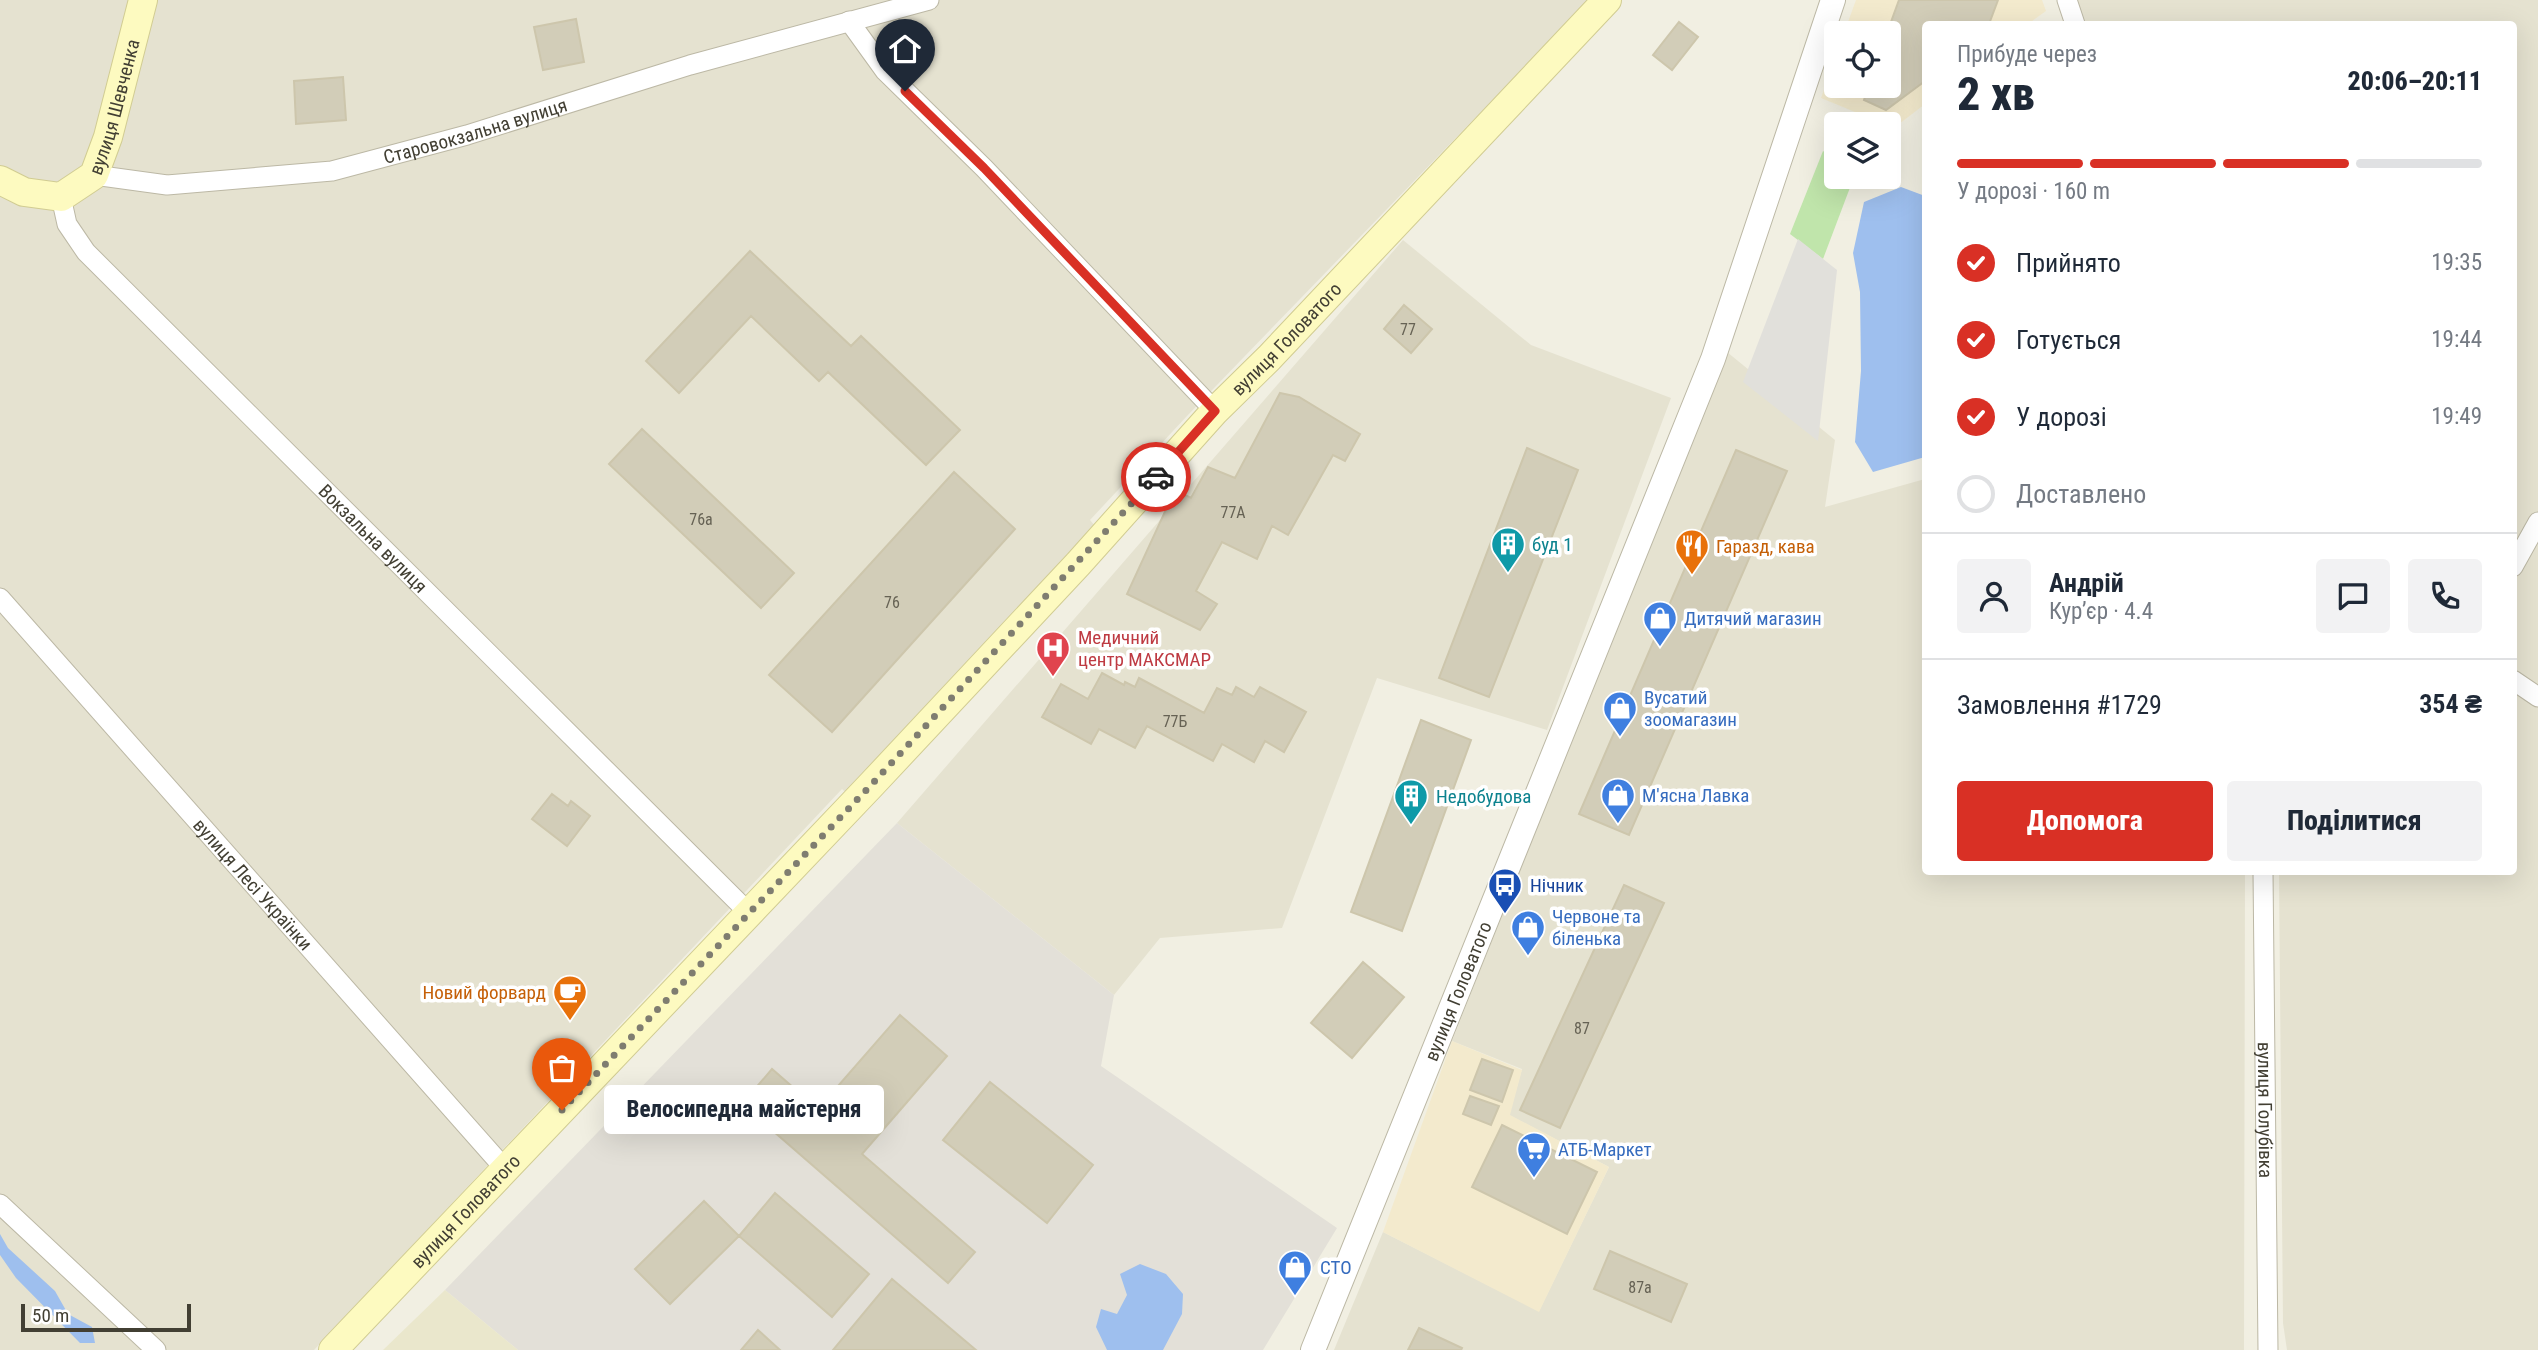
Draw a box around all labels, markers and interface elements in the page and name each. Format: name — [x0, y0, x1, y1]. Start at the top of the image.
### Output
pin — [875, 19, 935, 91]
map controls — [1824, 21, 1901, 189]
button: locate — [1824, 21, 1901, 98]
icon: home — [886, 30, 924, 68]
street label: вулиця Шевченка — [84, 37, 145, 178]
text: Прибуде через — [1957, 41, 2097, 68]
text: 20:06–20:11 — [2348, 66, 2482, 96]
text: 2 хв — [1957, 67, 2035, 121]
street label: Старовокзальна вулиця — [381, 93, 570, 169]
button: layers — [1824, 112, 1901, 189]
text: У дорозі · 160 m — [1957, 178, 2110, 205]
icon: check — [1957, 244, 1995, 282]
text: Прийнято — [2016, 248, 2121, 278]
text: 19:35 — [2431, 249, 2482, 276]
street label: вулиця Головатого — [1227, 278, 1347, 400]
house number: 77 — [1400, 320, 1416, 339]
icon: check — [1957, 321, 1995, 359]
text: Готується — [2016, 325, 2121, 355]
text: 19:44 — [2431, 326, 2482, 353]
icon: check — [1957, 398, 1995, 436]
text: У дорозі — [2016, 402, 2107, 432]
text: 19:49 — [2431, 403, 2482, 430]
courier — [1121, 442, 1191, 512]
icon: car — [1137, 458, 1175, 496]
text: Доставлено — [2016, 479, 2146, 509]
street label: Вокзальна вулиця — [314, 480, 432, 598]
house number: 77А — [1220, 503, 1246, 522]
house number: 76а — [689, 510, 713, 529]
building icon: буд 1 — [1489, 525, 1527, 574]
restaurant icon: Гаразд, кава — [1673, 527, 1711, 576]
place label: буд 1 — [1532, 533, 1573, 556]
place label: Гаразд, кава — [1716, 535, 1815, 558]
button: person — [1957, 559, 2031, 633]
button: chat — [2316, 559, 2390, 633]
button: phone — [2408, 559, 2482, 633]
text: Андрій — [2049, 568, 2124, 598]
house number: 76 — [884, 593, 900, 612]
text: Кур’єр · 4.4 — [2049, 598, 2153, 625]
shop icon: Дитячий магазин — [1641, 599, 1679, 648]
place label: Дитячий магазин — [1684, 607, 1822, 630]
place label: Медичний центр МАКСМАР — [1078, 626, 1211, 671]
hospital icon: Медичний центр МАКСМАР — [1034, 629, 1072, 678]
place label: Вусатий зоомагазин — [1644, 686, 1737, 731]
shop icon: Вусатий зоомагазин — [1601, 689, 1639, 738]
text: 354 ₴ — [2419, 689, 2482, 719]
text: Замовлення #1729 — [1957, 690, 2162, 720]
house number: 77Б — [1163, 712, 1188, 731]
shop icon: М'ясна Лавка — [1599, 776, 1637, 825]
building icon: Недобудова — [1392, 777, 1430, 826]
button: Допомога — [1957, 781, 2213, 861]
button: Поділитися — [2227, 781, 2482, 861]
place label: М'ясна Лавка — [1642, 784, 1749, 807]
place label: Недобудова — [1436, 785, 1531, 808]
street label: вулиця Лесі Українки — [188, 814, 317, 955]
bus stop icon: Нічник — [1486, 866, 1524, 915]
place label: Нічник — [1530, 874, 1584, 897]
place label: Червоне та біленька — [1552, 905, 1641, 950]
shop icon: Червоне та біленька — [1509, 908, 1547, 957]
street label: вулиця Головатого — [1420, 918, 1497, 1064]
cafe icon: Новий форвард — [551, 973, 589, 1022]
place label: Новий форвард — [422, 981, 546, 1004]
house number: 87 — [1574, 1019, 1590, 1038]
pin — [532, 1038, 592, 1110]
street label: вулиця Голубівка — [2253, 1042, 2277, 1178]
icon: bag — [543, 1049, 581, 1087]
callout: Велосипедна майстерня — [604, 1086, 884, 1134]
text: Велосипедна майстерня — [626, 1096, 862, 1123]
supermarket icon: АТБ-Маркет — [1515, 1130, 1553, 1179]
place label: АТБ-Маркет — [1558, 1138, 1652, 1161]
street label: вулиця Головатого — [406, 1150, 525, 1273]
shop icon: СТО — [1276, 1248, 1314, 1297]
place label: СТО — [1320, 1256, 1352, 1279]
house number: 87а — [1628, 1278, 1652, 1297]
scale bar — [21, 1301, 191, 1333]
text: 50 m — [32, 1304, 69, 1327]

